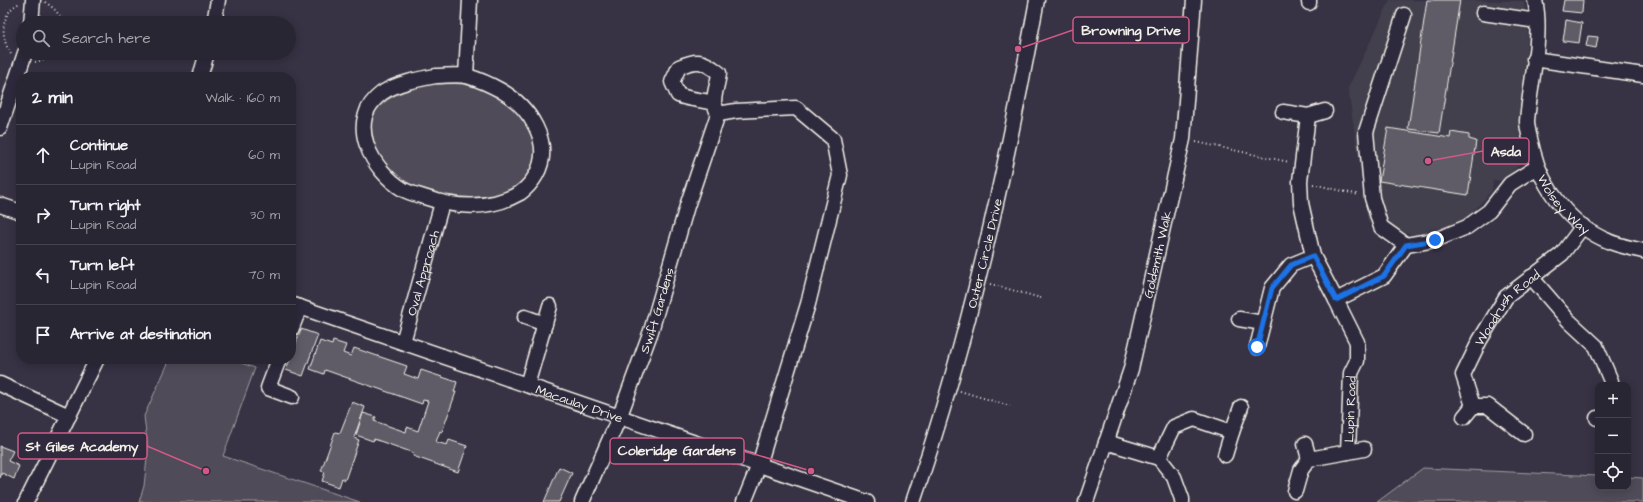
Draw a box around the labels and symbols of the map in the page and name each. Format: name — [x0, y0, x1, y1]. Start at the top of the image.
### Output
callout: Browning Drive — [1073, 17, 1189, 43]
text: Browning Drive — [1081, 21, 1181, 42]
callout: Asda — [1483, 138, 1529, 164]
text: Asda — [1491, 142, 1522, 162]
street label: Wolsey Way — [1533, 172, 1593, 240]
street label: Outer Circle Drive — [963, 197, 1007, 310]
street label: Goldsmith Walk — [1139, 209, 1177, 300]
street label: Oval Approach — [403, 228, 444, 318]
route end — [1426, 231, 1444, 249]
street label: Swift Gardens — [636, 265, 679, 356]
street label: Woodrush Road — [1471, 266, 1544, 349]
route start — [1248, 338, 1266, 356]
street label: Lupin Road — [1340, 375, 1361, 443]
street label: Macaulay Drive — [533, 381, 625, 427]
callout: St Giles Academy — [18, 433, 147, 459]
text: St Giles Academy — [25, 437, 139, 457]
callout: Coleridge Gardens — [610, 438, 744, 464]
text: Coleridge Gardens — [618, 441, 736, 462]

